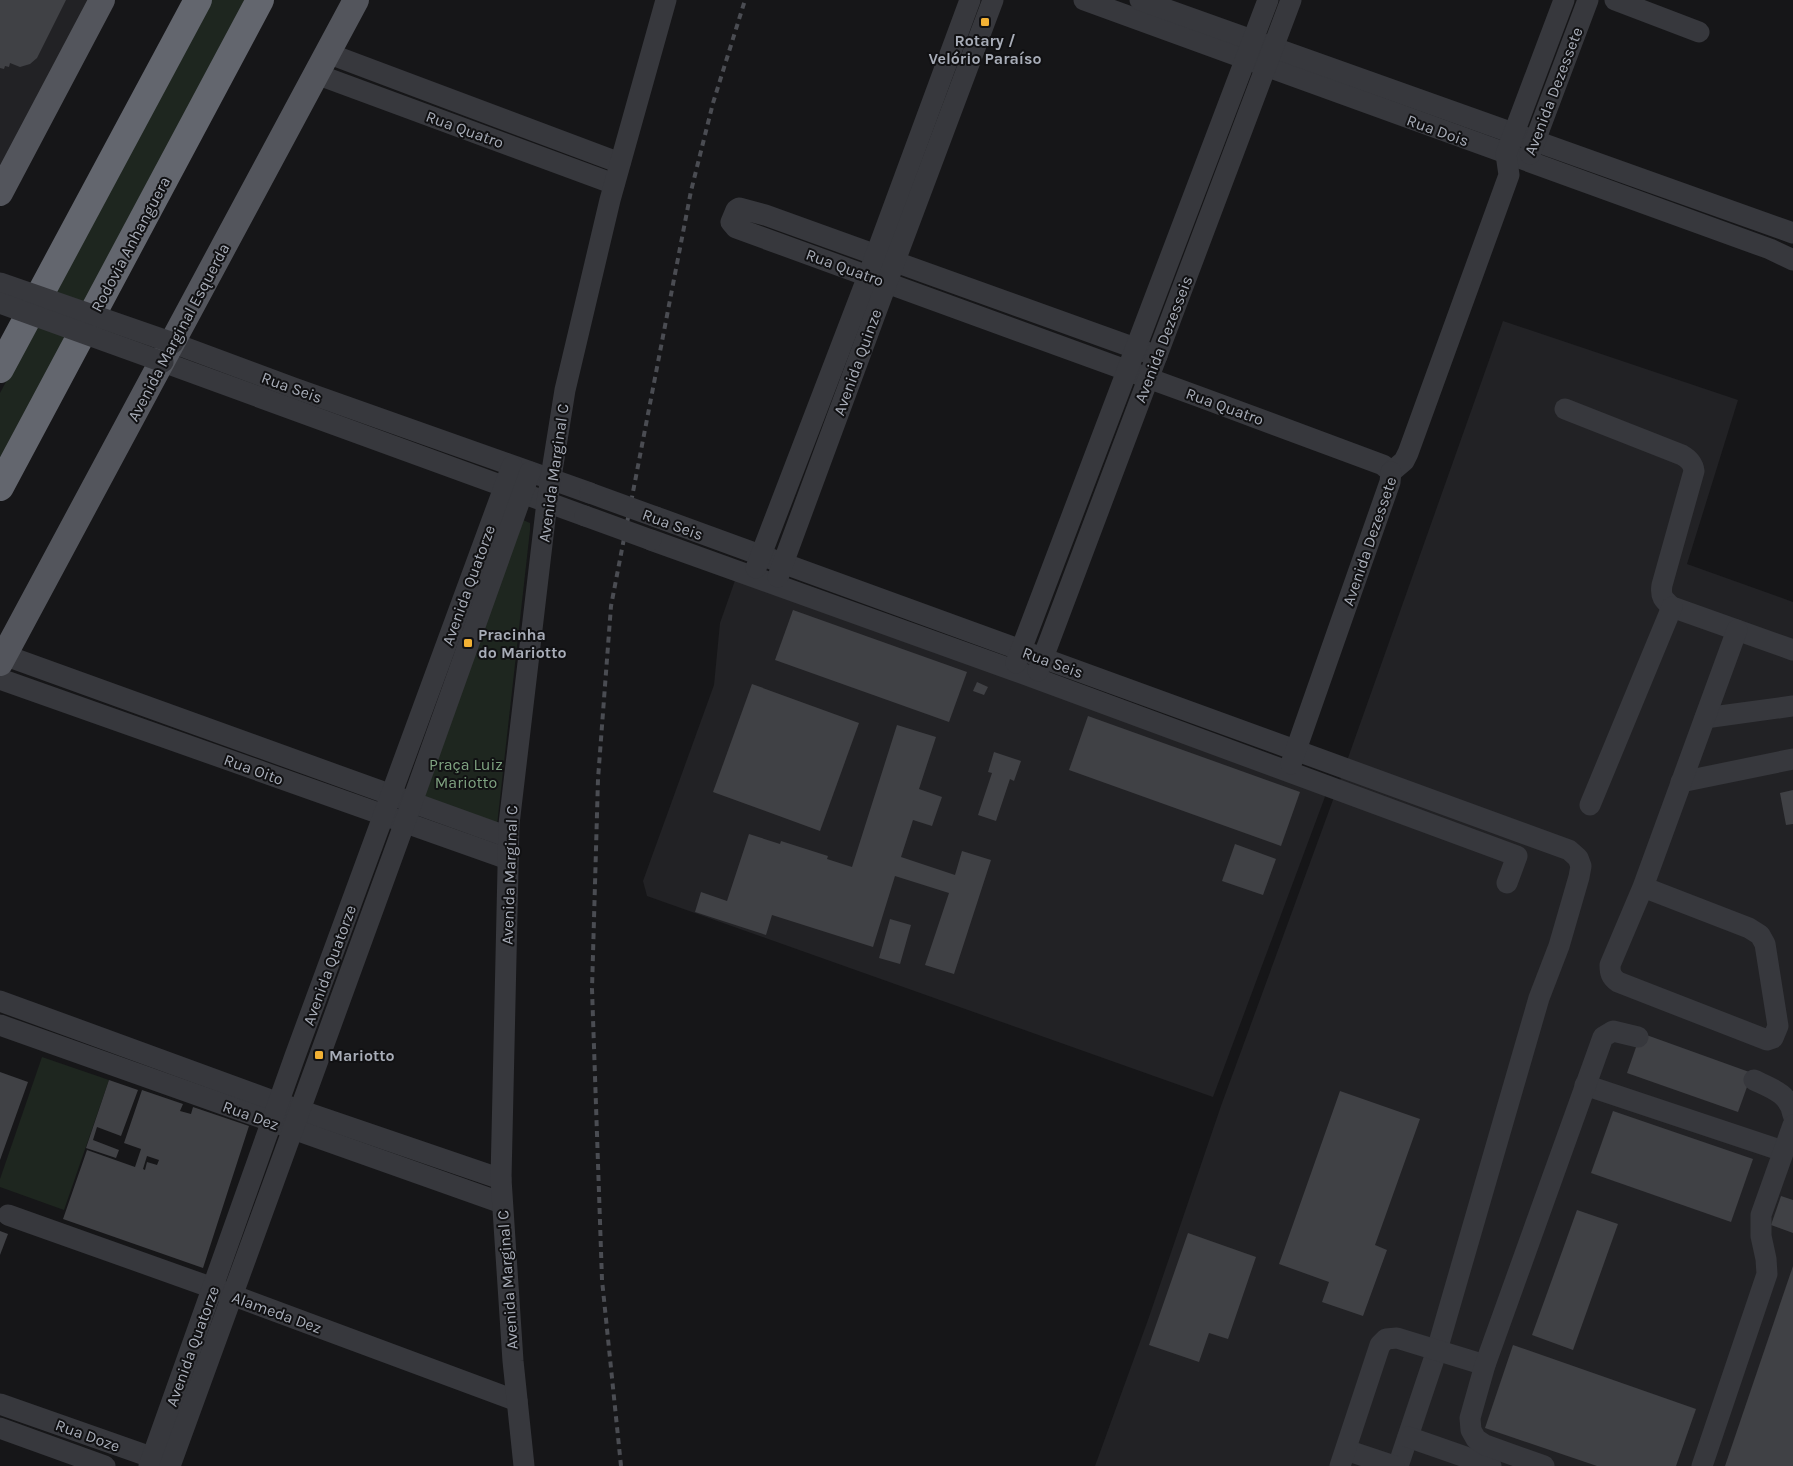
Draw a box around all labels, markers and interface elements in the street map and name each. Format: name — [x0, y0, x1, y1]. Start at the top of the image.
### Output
marker: Rotary / Velório Paraíso — [979, 16, 991, 28]
street label: Avenida Dezessete — [1520, 25, 1587, 158]
place label: Rotary / Velório Paraíso — [928, 31, 1042, 68]
street label: Rua Quatro — [423, 107, 506, 152]
street label: Rua Dois — [1404, 110, 1471, 150]
street label: Rodovia Anhanguera — [87, 173, 174, 315]
street label: Avenida Marginal Esquerda — [123, 240, 233, 424]
street label: Rua Quatro — [803, 245, 886, 290]
street label: Avenida Dezesseis — [1131, 273, 1196, 405]
street label: Avenida Quinze — [829, 306, 886, 418]
street label: Rua Seis — [259, 368, 325, 407]
street label: Rua Quatro — [1183, 384, 1266, 429]
street label: Avenida Marginal C — [534, 402, 573, 544]
street label: Avenida Dezessete — [1338, 474, 1401, 608]
street label: Rua Seis — [640, 505, 706, 544]
street label: Avenida Quatorze — [438, 522, 499, 648]
place label: Pracinha do Mariotto — [478, 625, 567, 662]
marker: Pracinha do Mariotto — [462, 637, 474, 649]
street label: Rua Seis — [1020, 643, 1086, 682]
street label: Rua Oito — [221, 750, 286, 789]
park label: Praça Luiz Mariotto — [429, 755, 503, 792]
street label: Avenida Marginal C — [498, 805, 521, 945]
street label: Avenida Quatorze — [299, 902, 360, 1028]
place label: Mariotto — [329, 1046, 395, 1065]
marker: Mariotto — [313, 1049, 325, 1061]
street label: Rua Dez — [220, 1097, 282, 1134]
street label: Avenida Marginal C — [493, 1209, 522, 1350]
street label: Avenida Quatorze — [162, 1283, 223, 1409]
street label: Alameda Dez — [229, 1287, 324, 1337]
street label: Rua Doze — [53, 1415, 123, 1456]

